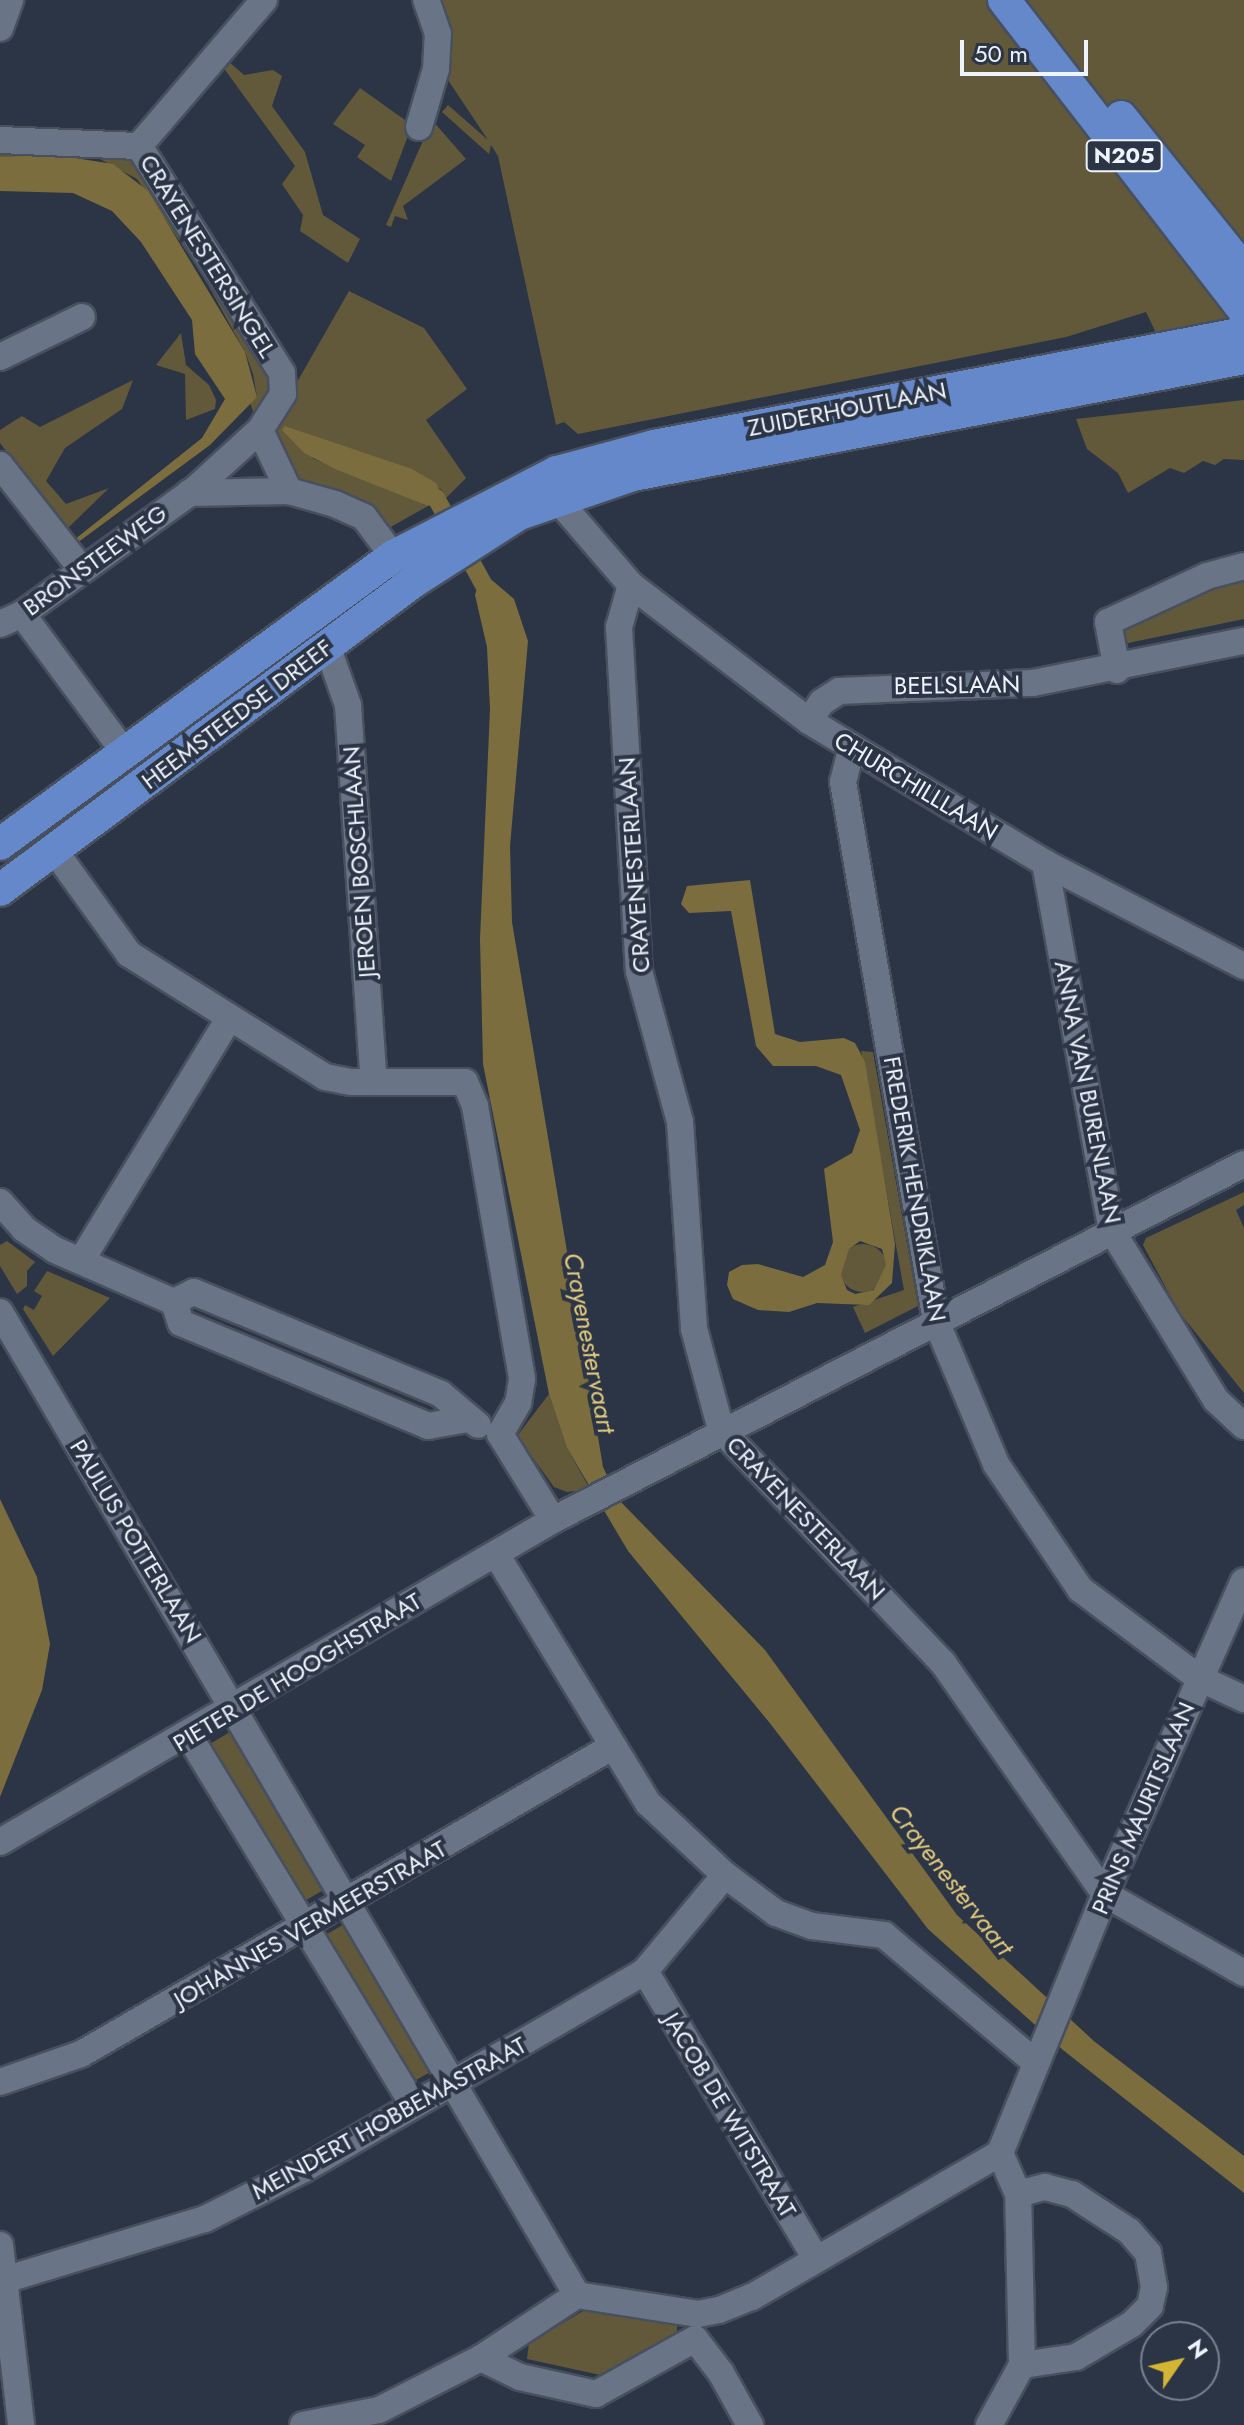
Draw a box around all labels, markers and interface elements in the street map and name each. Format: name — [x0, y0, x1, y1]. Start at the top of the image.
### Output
scale bar — [964, 24, 1092, 74]
text: 50 m — [974, 36, 1028, 71]
road number: N205 — [1084, 138, 1164, 174]
street label: CRAYENESTERSINGEL — [134, 149, 282, 363]
street label: ZUIDERHOUTLAAN — [745, 376, 949, 442]
street label: BRONSTEEWEG — [18, 498, 172, 622]
street label: HEEMSTEEDSE DREEF — [136, 633, 338, 795]
street label: BEELSLAAN — [894, 670, 1020, 700]
street label: CHURCHILLLAAN — [829, 726, 1003, 846]
street label: JEROEN BOSCHLAAN — [337, 745, 381, 979]
street label: CRAYENESTERLAAN — [612, 756, 656, 974]
street label: ANNA VAN BURENLAAN — [1048, 958, 1128, 1226]
street label: FREDERIK HENDRIKLAAN — [877, 1054, 953, 1324]
water label: Crayenestervaart — [556, 1250, 622, 1436]
street label: CRAYENESTERLAAN — [721, 1430, 891, 1606]
street label: PAULUS POTTERLAAN — [64, 1434, 208, 1648]
street label: PIETER DE HOOGHSTRAAT — [168, 1586, 426, 1758]
street label: PRINS MAURITSLAAN — [1085, 1697, 1201, 1919]
water label: Crayenestervaart — [882, 1798, 1020, 1962]
street label: JOHANNES VERMEERSTRAAT — [169, 1834, 451, 2014]
street label: JACOB DE WITSTRAAT — [657, 2007, 803, 2223]
street label: MEINDERT HOBBEMASTRAAT — [247, 2030, 531, 2206]
north arrow — [1140, 2321, 1220, 2401]
text: N — [1180, 2333, 1216, 2365]

